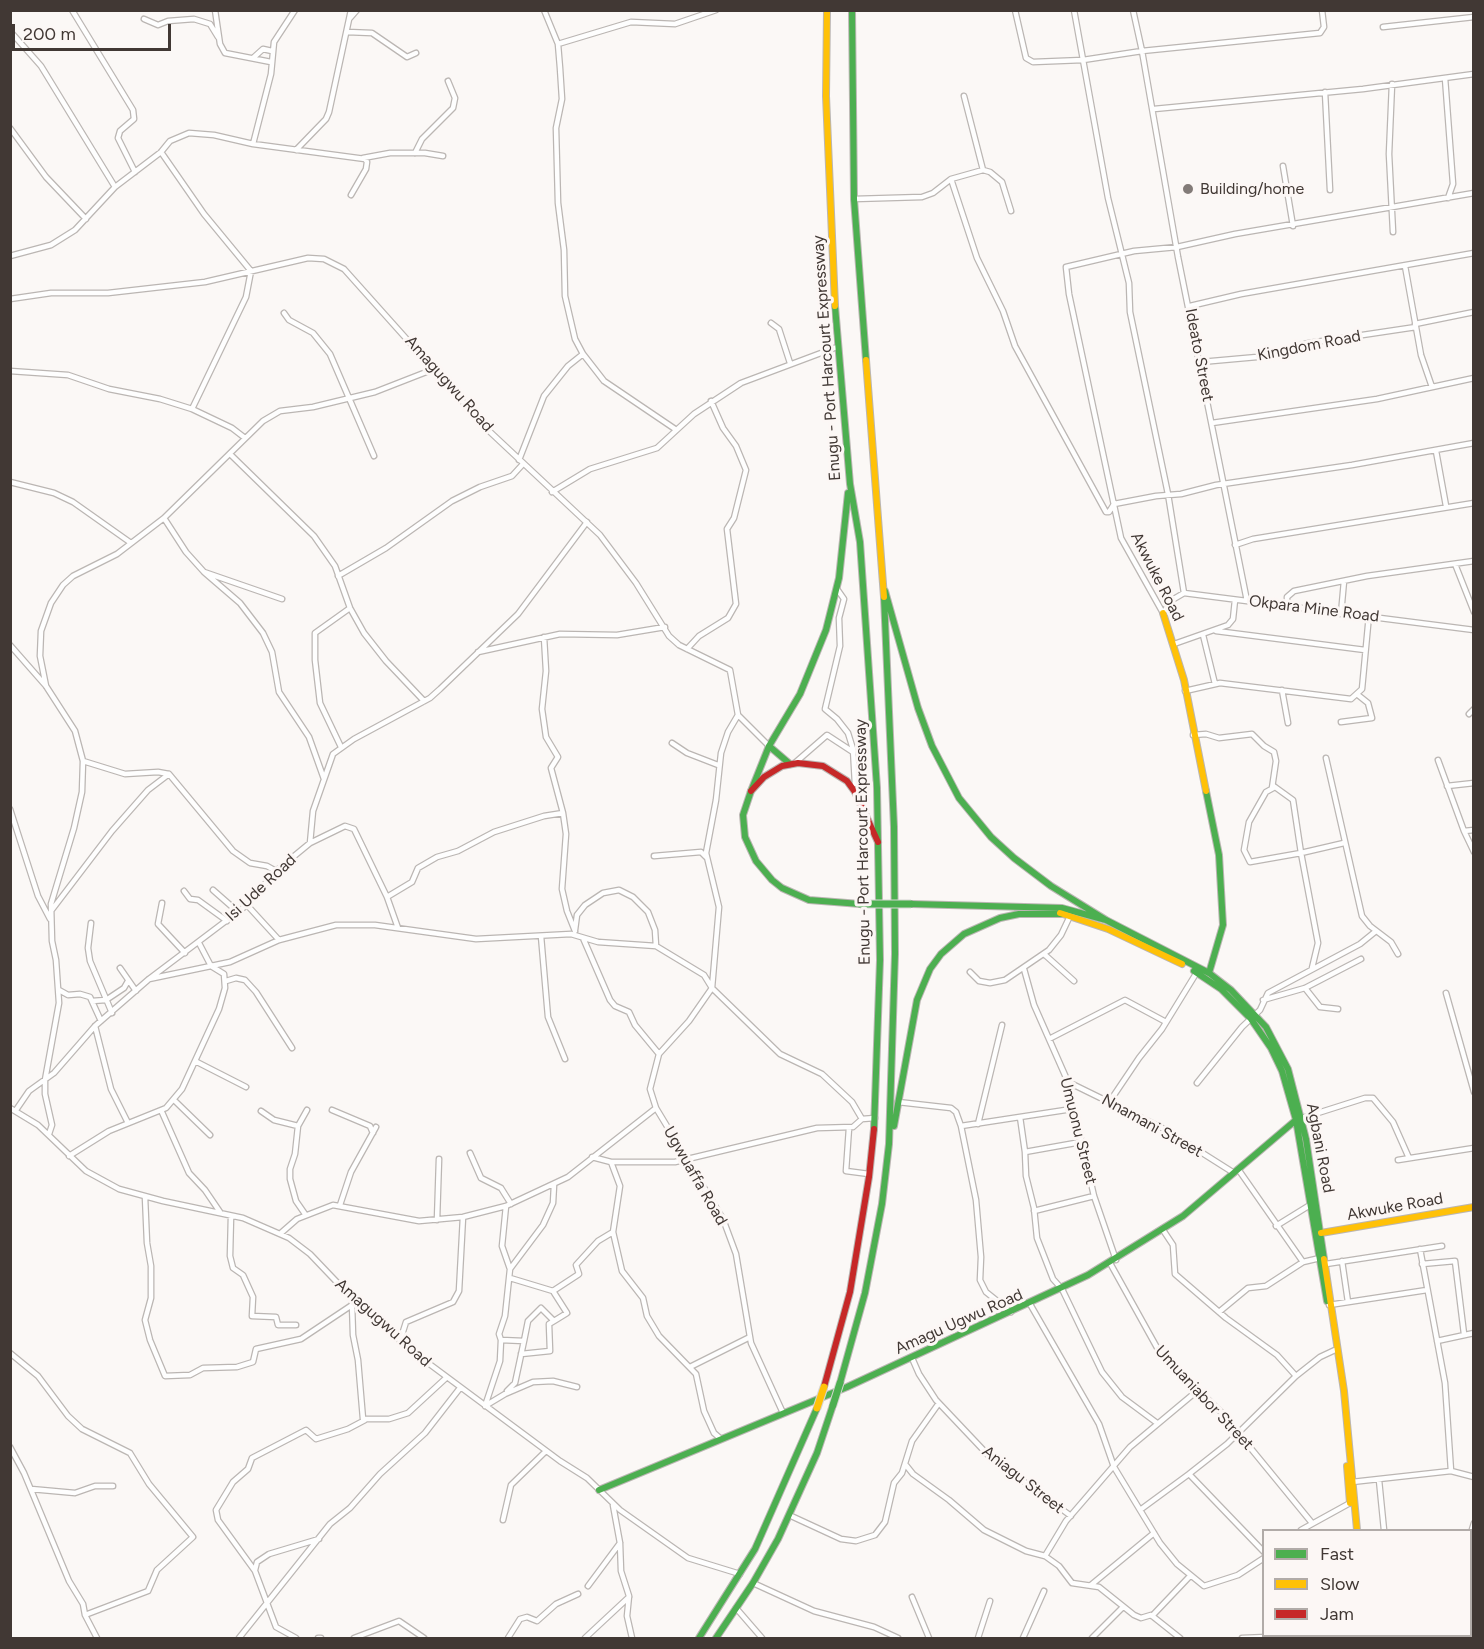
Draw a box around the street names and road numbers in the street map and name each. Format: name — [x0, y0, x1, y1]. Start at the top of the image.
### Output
street label: Enugu - Port Harcourt Expressway — [809, 234, 845, 482]
street label: Ideato Street — [1181, 307, 1217, 403]
street label: Kingdom Road — [1256, 327, 1362, 365]
street label: Amagugwu Road — [401, 332, 497, 436]
street label: Akwuke Road — [1126, 529, 1188, 625]
street label: Okpara Mine Road — [1248, 591, 1380, 627]
street label: Enugu - Port Harcourt Expressway — [851, 719, 875, 965]
street label: Isi Ude Road — [222, 850, 300, 926]
street label: Umuonu Street — [1055, 1075, 1101, 1187]
street label: Nnamani Street — [1098, 1090, 1206, 1162]
street label: Agbani Road — [1302, 1101, 1338, 1195]
street label: Ugwuaffa Road — [659, 1123, 731, 1229]
street label: Akwuke Road — [1345, 1189, 1445, 1225]
street label: Amagugwu Road — [331, 1275, 435, 1371]
street label: Amagu Ugwu Road — [892, 1285, 1026, 1359]
street label: Umuaniabor Street — [1151, 1342, 1257, 1454]
street label: Aniagu Street — [978, 1442, 1068, 1518]

